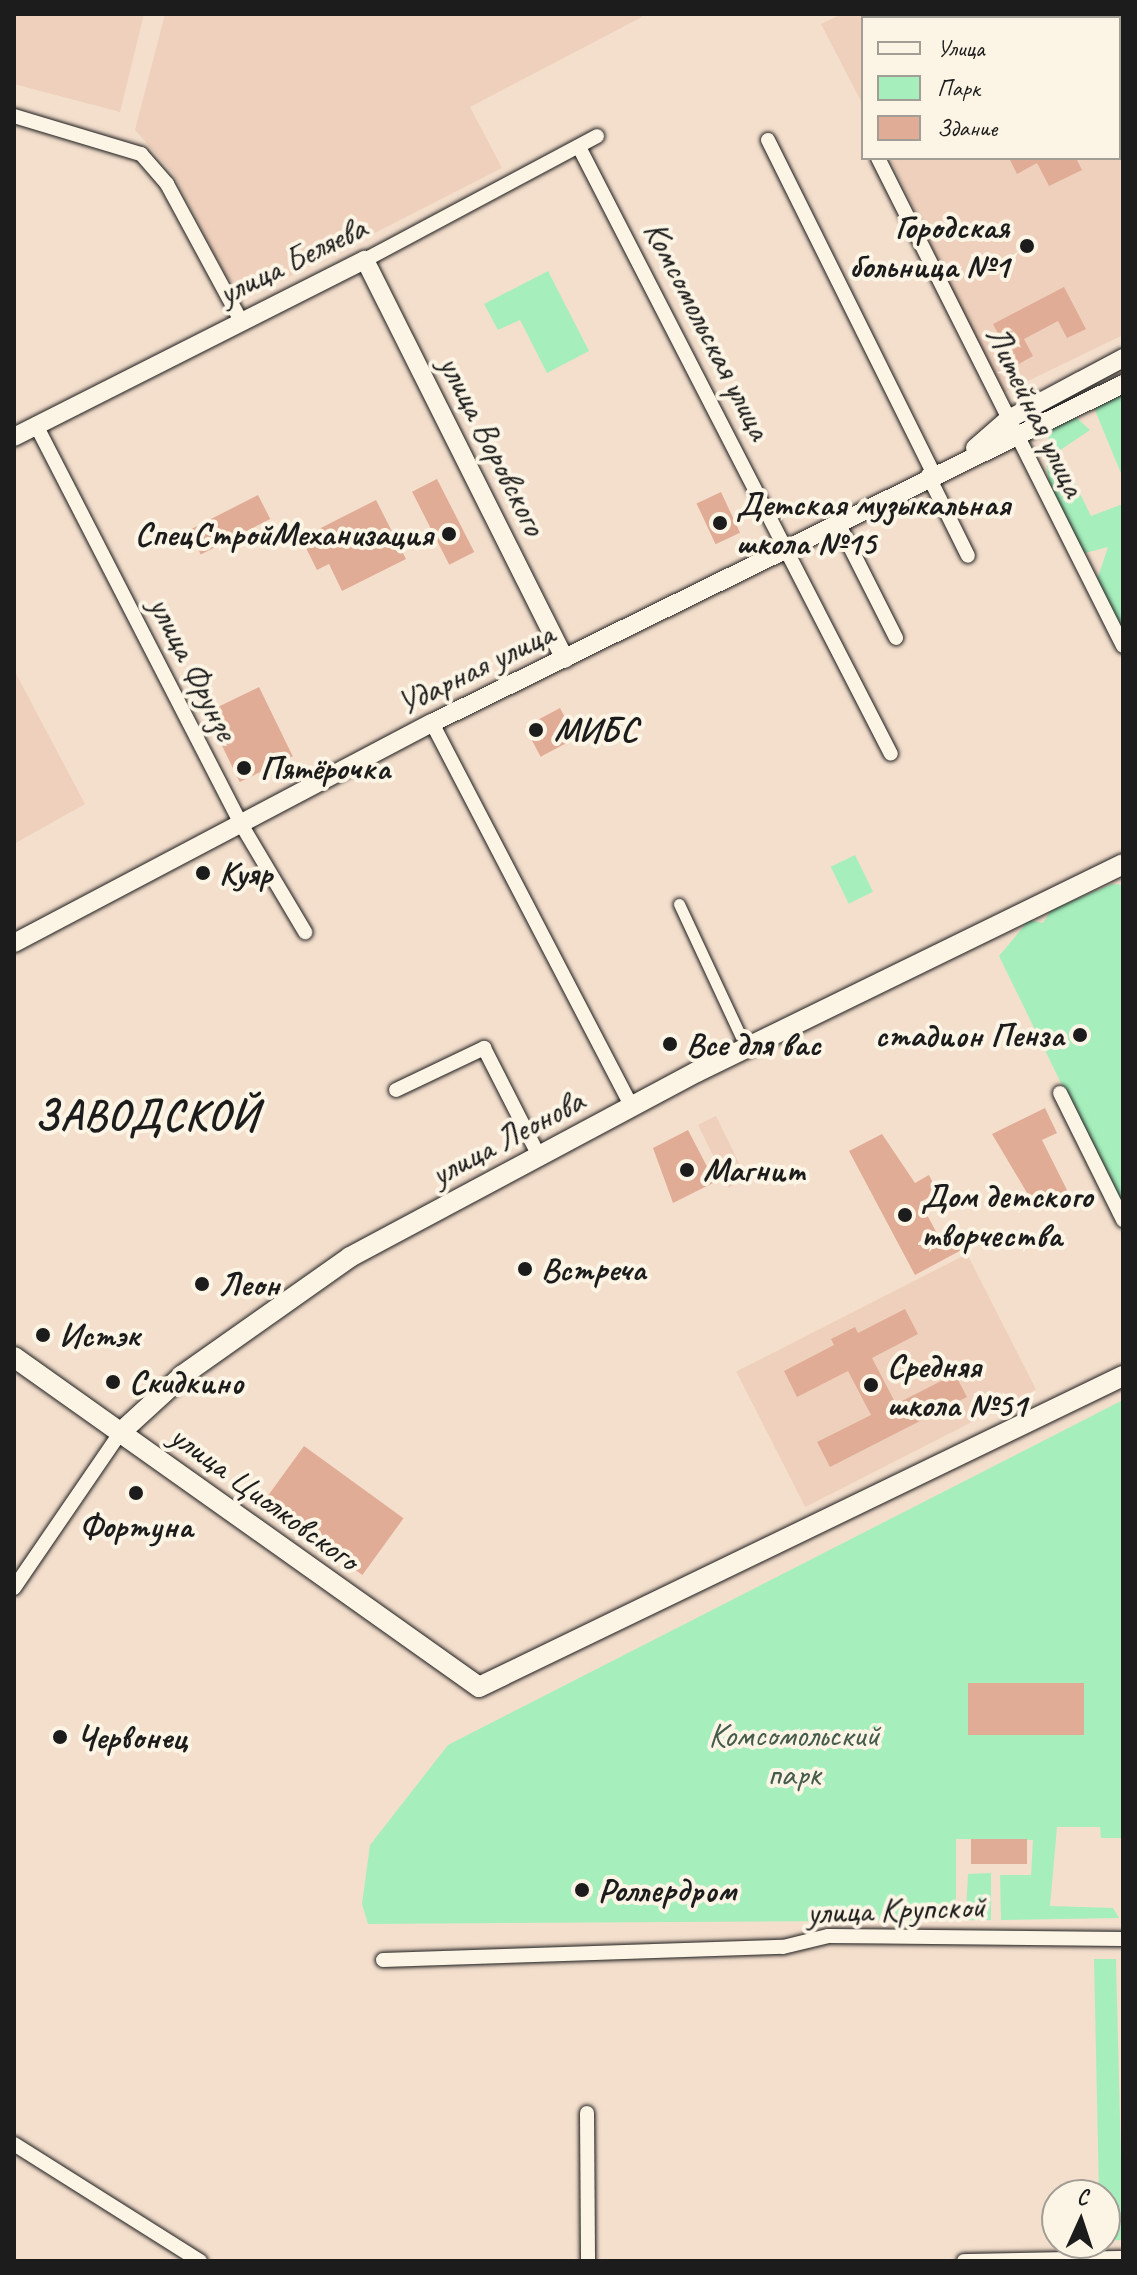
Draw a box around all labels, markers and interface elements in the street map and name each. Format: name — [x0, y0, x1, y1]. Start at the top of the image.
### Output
legend — [861, 16, 1121, 160]
text: Улица — [937, 33, 985, 63]
text: Парк — [937, 73, 980, 103]
text: Здание — [937, 113, 997, 143]
place label: Городская больница №1 — [849, 206, 1009, 286]
street label: улица Беляева — [211, 207, 373, 313]
street label: Комсомольская улица — [635, 212, 781, 448]
marker: Городская больница №1 — [1016, 235, 1038, 257]
street label: Литейная улица — [976, 317, 1096, 505]
street label: улица Воровского — [430, 348, 556, 542]
place label: Детская музыкальная школа №15 — [736, 483, 1010, 562]
place label: СпецСтройМеханизация — [135, 514, 433, 554]
marker: Детская музыкальная школа №15 — [711, 514, 729, 532]
marker: СпецСтройМеханизация — [440, 525, 458, 543]
street label: улица Фрунзе — [141, 590, 247, 746]
street label: Ударная улица — [390, 613, 560, 723]
place label: МИБС — [554, 710, 638, 750]
marker: МИБС — [525, 719, 547, 741]
place label: Пятёрочка — [260, 748, 390, 788]
marker: Пятёрочка — [235, 759, 253, 777]
place label: Куяр — [219, 853, 272, 893]
marker: Куяр — [194, 864, 212, 882]
place label: стадион Пенза — [875, 1015, 1064, 1055]
place label: Все для вас — [686, 1024, 821, 1064]
marker: стадион Пенза — [1071, 1026, 1089, 1044]
marker: Все для вас — [661, 1035, 679, 1053]
street label: улица Леонова — [424, 1080, 590, 1194]
district label: ЗАВОДСКОЙ — [28, 1091, 266, 1141]
place label: Магнит — [703, 1150, 806, 1190]
marker: Магнит — [678, 1161, 696, 1179]
place label: Дом детского творчества — [921, 1175, 1097, 1254]
marker: Дом детского творчества — [896, 1206, 914, 1224]
place label: Встреча — [541, 1249, 646, 1289]
marker: Встреча — [516, 1260, 534, 1278]
place label: Леон — [218, 1264, 279, 1304]
marker: Леон — [193, 1275, 211, 1293]
place label: Истэк — [59, 1315, 139, 1355]
marker: Истэк — [34, 1326, 52, 1344]
place label: Средняя школа №51 — [887, 1345, 1026, 1424]
place label: Скидкино — [129, 1362, 243, 1402]
marker: Скидкино — [104, 1373, 122, 1391]
marker: Средняя школа №51 — [862, 1376, 880, 1394]
street label: улица Циолковского — [162, 1415, 368, 1579]
marker: Фортуна — [127, 1484, 145, 1502]
place label: Фортуна — [80, 1506, 192, 1546]
park label: Комсомольский парк — [708, 1714, 880, 1794]
place label: Червонец — [76, 1717, 188, 1757]
marker: Червонец — [51, 1728, 69, 1746]
place label: Роллердром — [598, 1870, 736, 1910]
marker: Роллердром — [573, 1881, 591, 1899]
street label: улица Крупской — [805, 1885, 987, 1933]
north arrow — [1041, 2179, 1121, 2259]
text: С — [1076, 2183, 1088, 2211]

